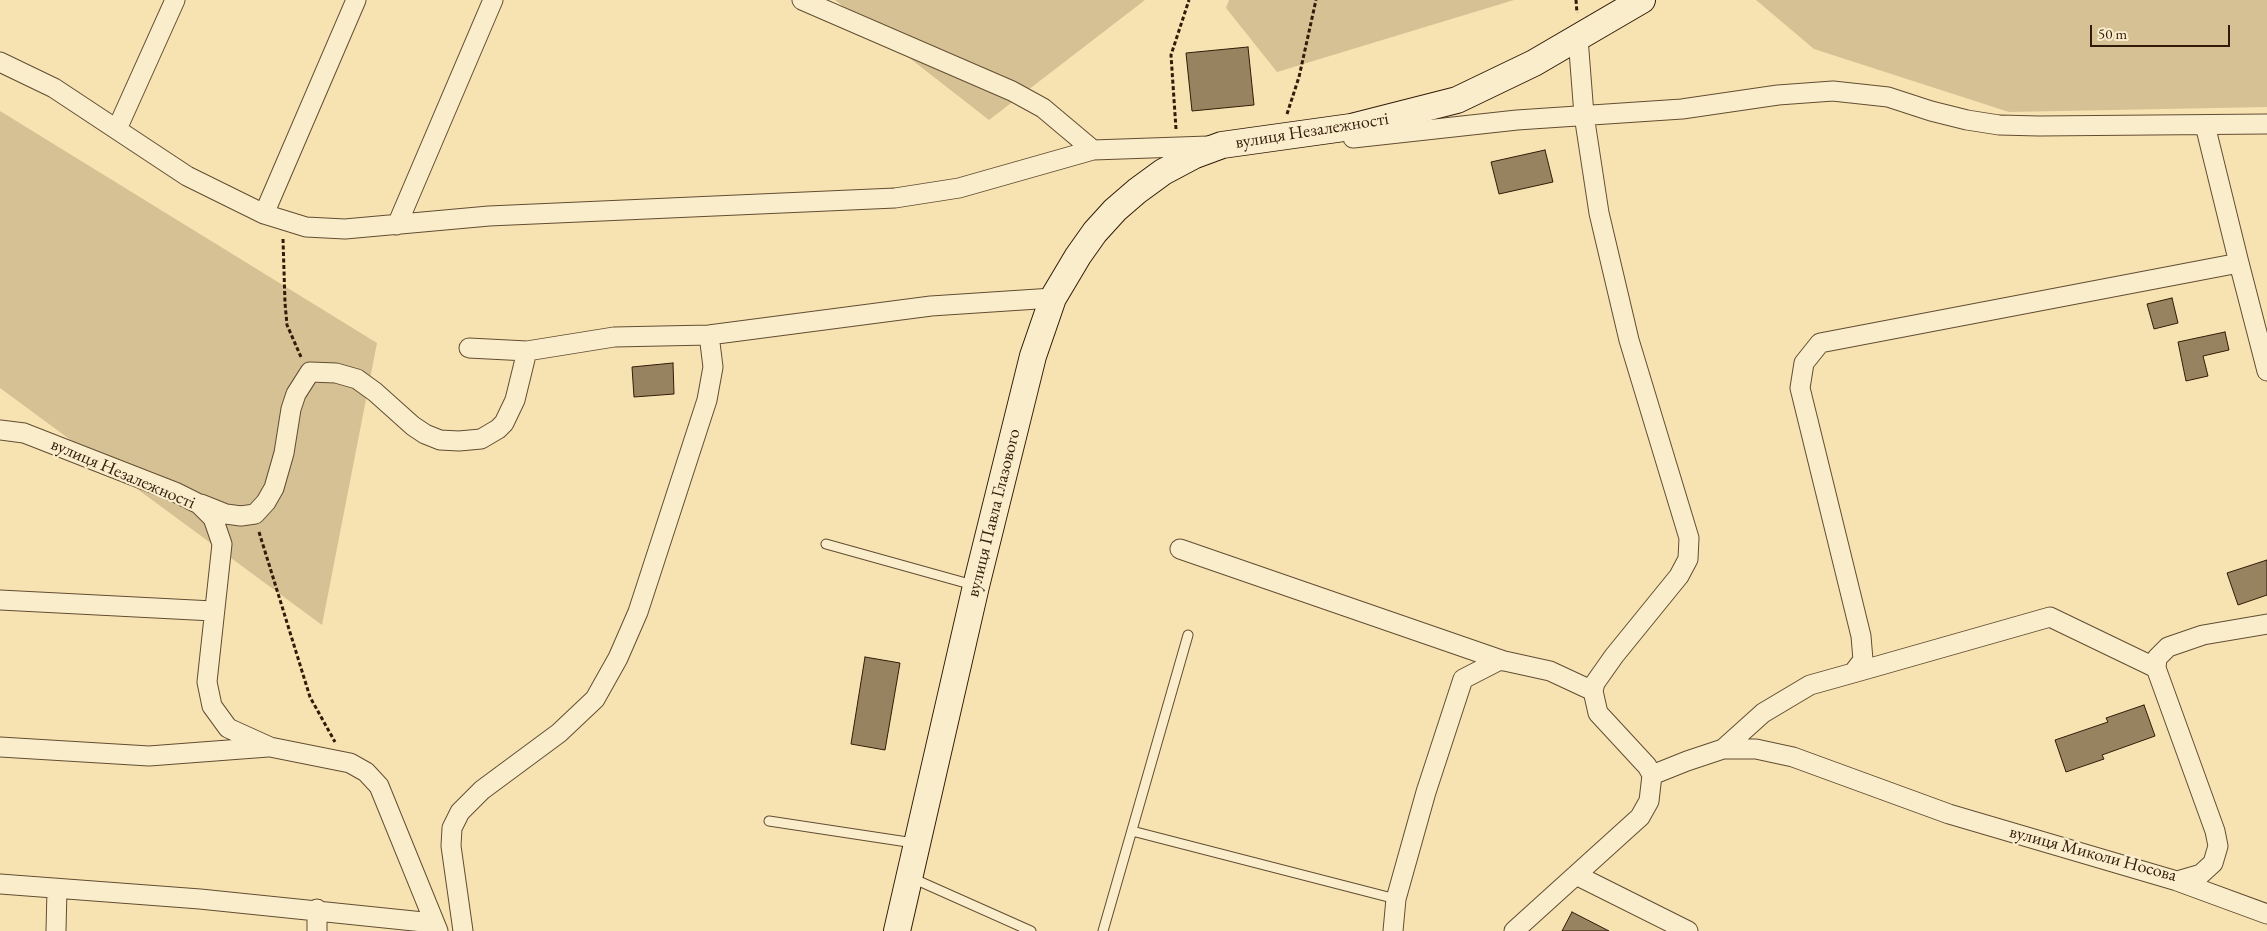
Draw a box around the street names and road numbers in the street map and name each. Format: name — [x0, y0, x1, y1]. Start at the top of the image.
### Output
street label: вулиця Незалежності — [1234, 108, 1390, 154]
street label: вулиця Павла Глазового — [963, 427, 1025, 599]
street label: вулиця Незалежності — [47, 434, 199, 514]
street label: вулиця Миколи Носова — [2007, 821, 2179, 887]

